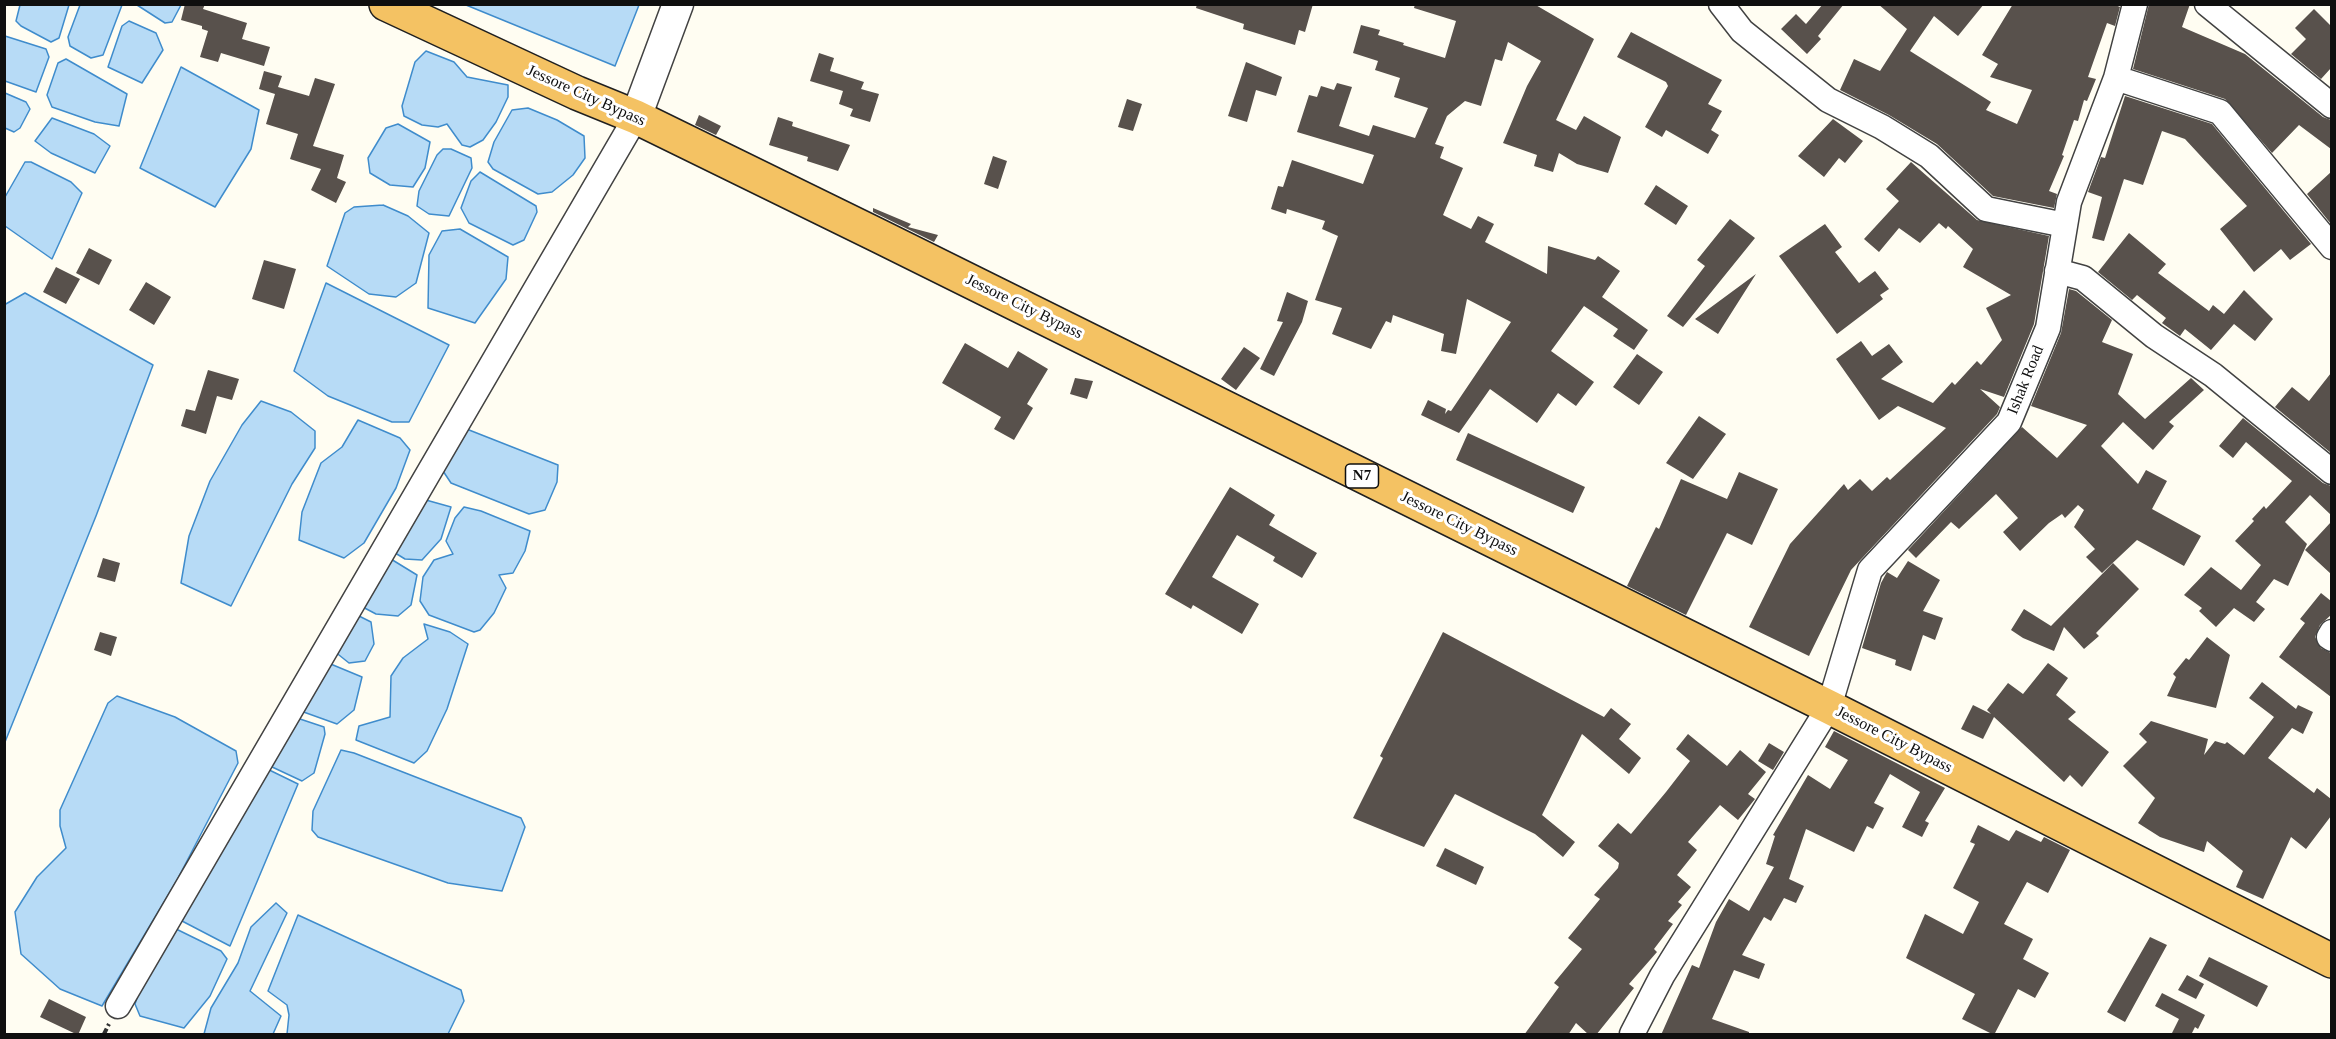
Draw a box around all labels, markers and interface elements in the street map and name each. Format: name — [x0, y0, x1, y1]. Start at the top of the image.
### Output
street label: Jessore City Bypass — [524, 61, 648, 131]
street label: Jessore City Bypass — [962, 270, 1086, 344]
street label: Ishak Road — [2004, 343, 2048, 417]
road number: N7 — [1346, 464, 1378, 488]
street label: Jessore City Bypass — [1397, 487, 1521, 561]
street label: Jessore City Bypass — [1833, 702, 1955, 778]

